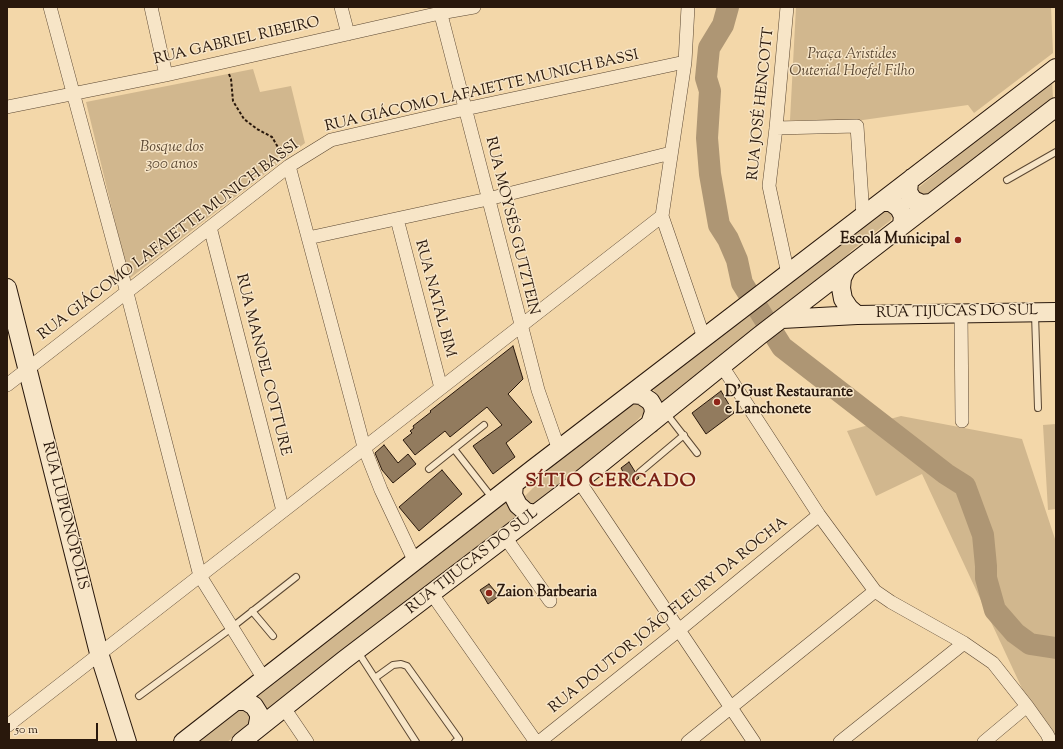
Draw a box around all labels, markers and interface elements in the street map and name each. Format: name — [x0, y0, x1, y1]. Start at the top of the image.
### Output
street label: RUA GABRIEL RIBEIRO — [152, 14, 322, 70]
street label: RUA JOSÉ HENCOTT — [745, 27, 779, 181]
park label: Praça Aristides Outerial Hoefel Filho — [789, 46, 915, 81]
street label: RUA GIÁCOMO LAFAIETTE MUNICH BASSI — [323, 47, 641, 137]
street label: RUA MOYSÉS GUTZTEIN — [480, 135, 542, 317]
street label: RUA GIÁCOMO LAFAIETTE MUNICH BASSI — [35, 137, 303, 345]
park label: Bosque dos 300 anos — [140, 139, 204, 174]
place label: Escola Municipal — [840, 231, 950, 249]
marker: Escola Municipal — [953, 235, 963, 245]
street label: RUA NATAL BIM — [410, 238, 458, 360]
street label: RUA MANOEL COTTURE — [231, 272, 293, 458]
street label: RUA TIJUCAS DO SUL — [876, 303, 1038, 323]
place label: D'Gust Restaurante e Lanchonete — [725, 384, 853, 419]
marker: D'Gust Restaurante e Lanchonete — [712, 397, 722, 407]
street label: RUA LUPIONÓPOLIS — [37, 440, 91, 592]
district label: SÍTIO CERCADO — [525, 472, 697, 494]
street label: RUA TIJUCAS DO SUL — [404, 505, 542, 619]
street label: RUA DOUTOR JOÃO FLEURY DA ROCHA — [546, 514, 792, 718]
place label: Zaion Barbearia — [497, 584, 597, 602]
marker: Zaion Barbearia — [484, 588, 494, 598]
scale bar — [10, 715, 100, 741]
text: 50 m — [15, 721, 38, 739]

